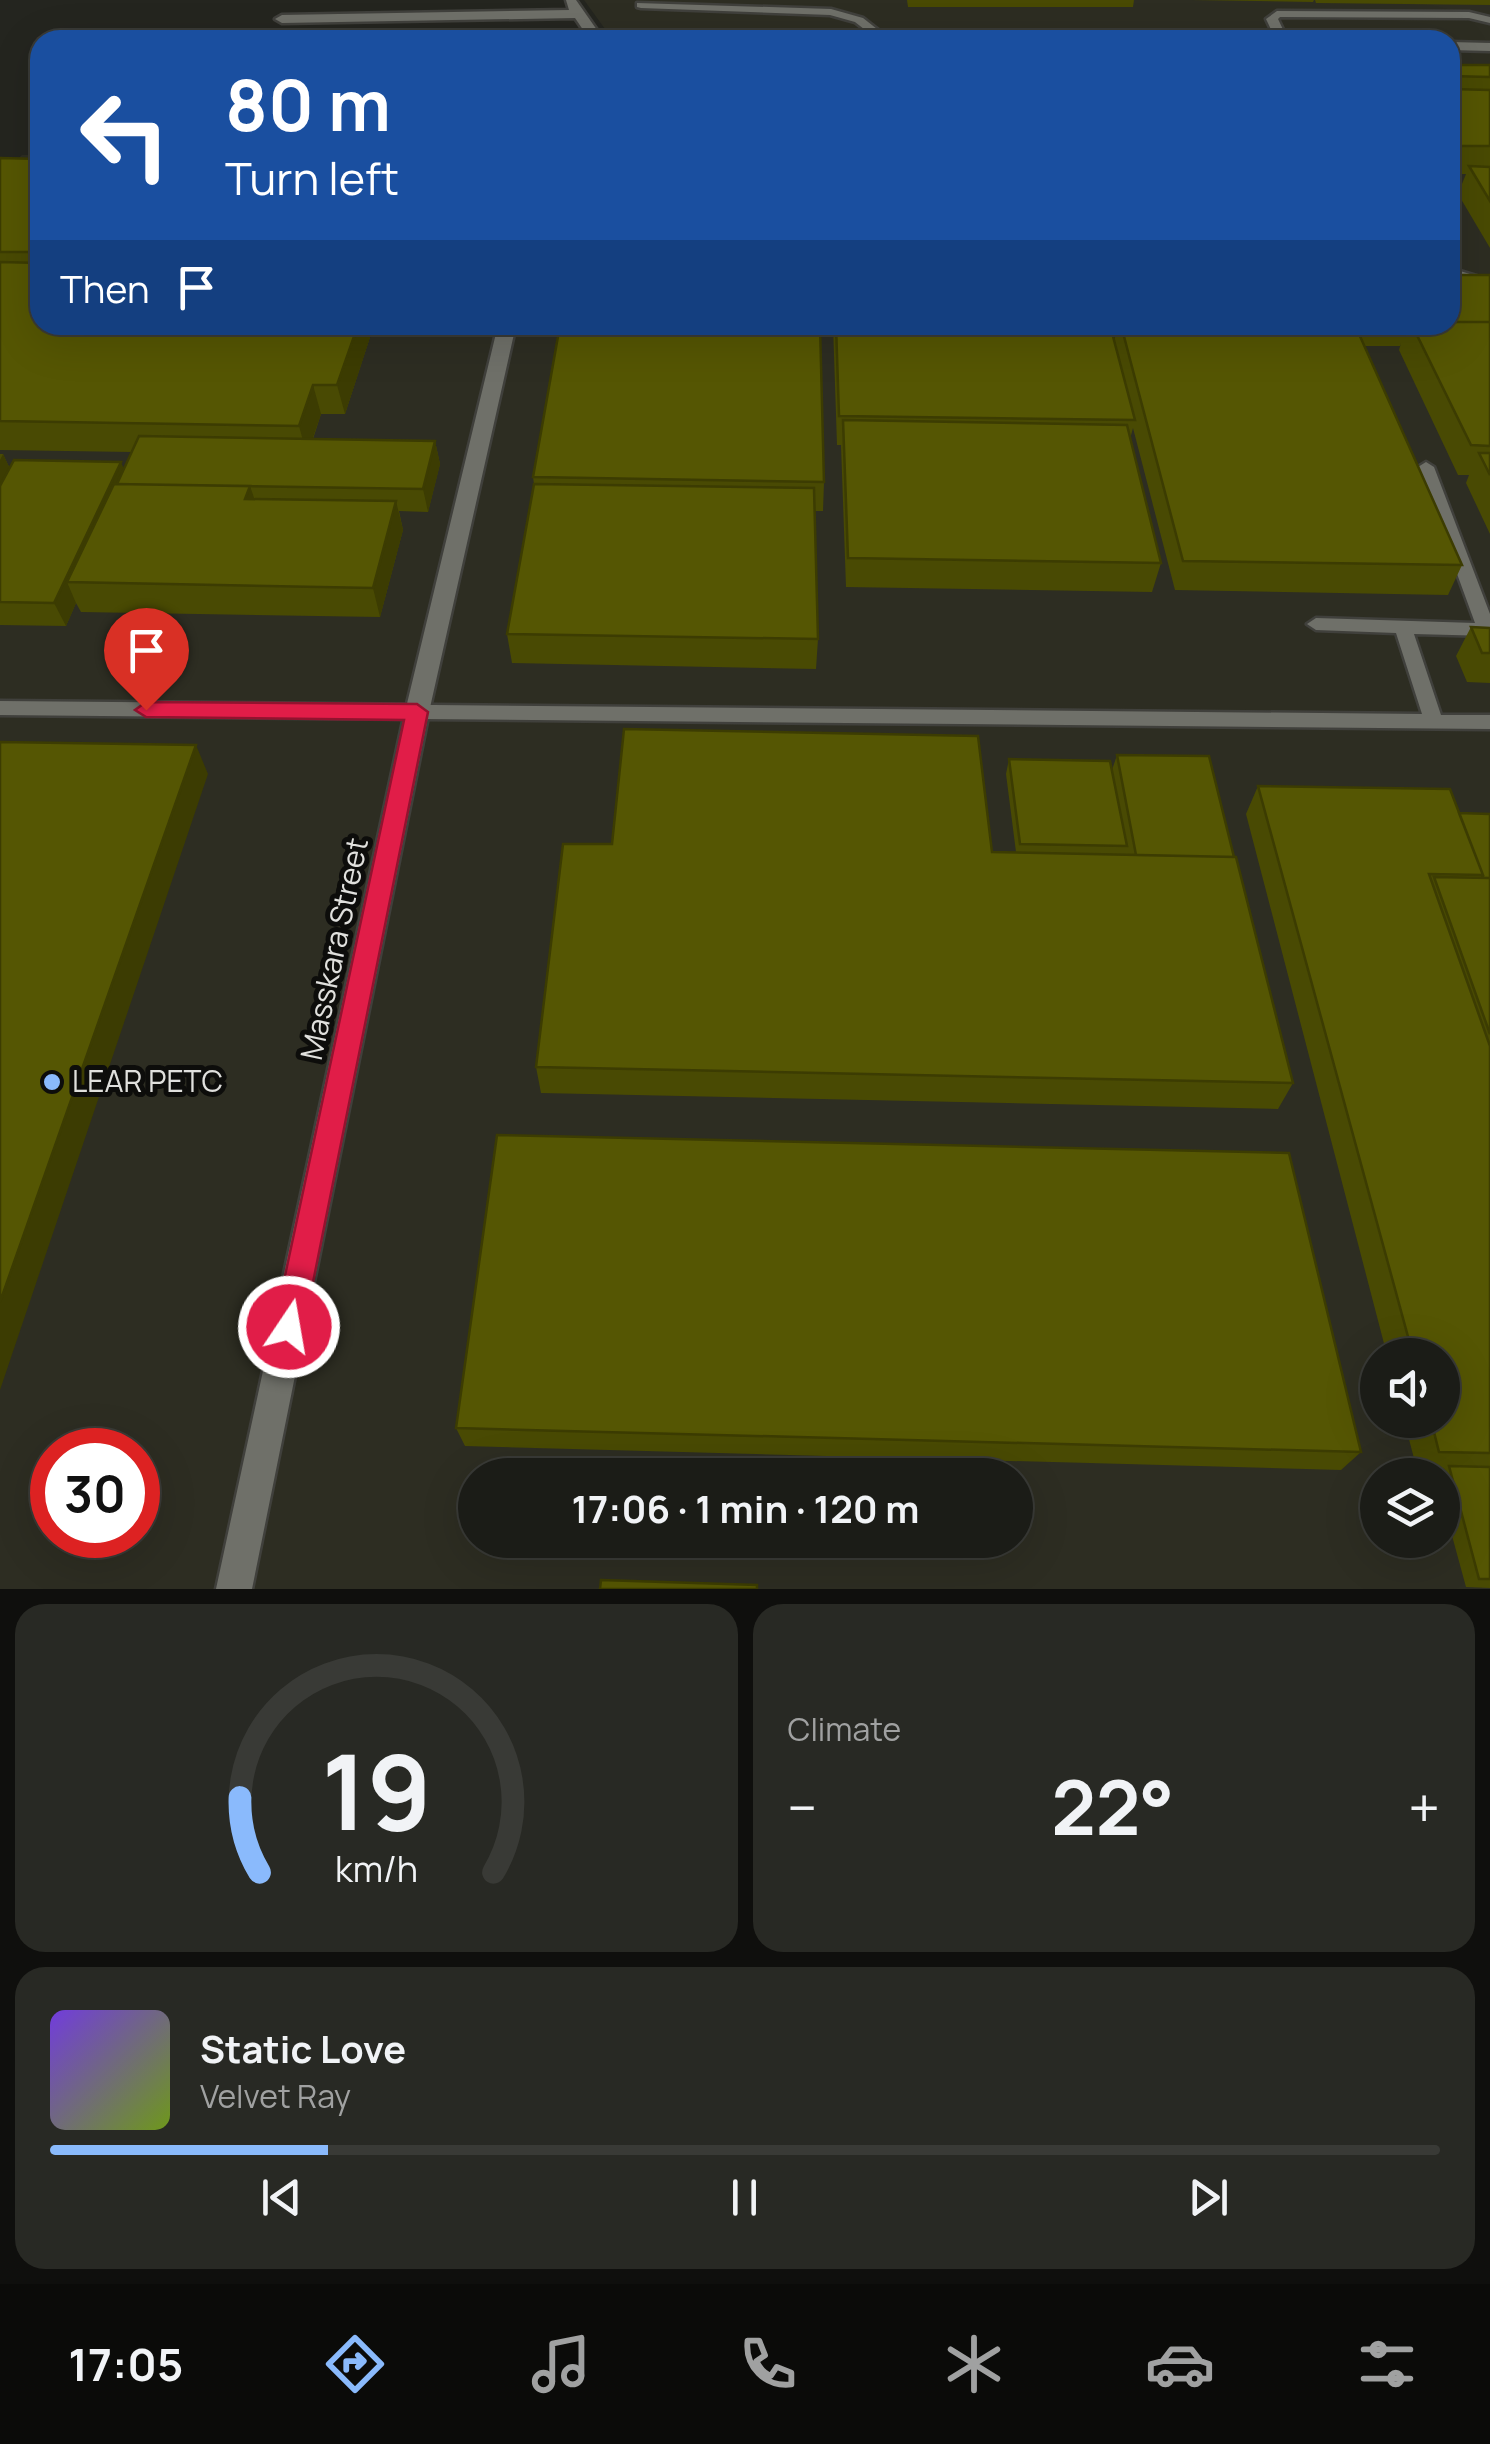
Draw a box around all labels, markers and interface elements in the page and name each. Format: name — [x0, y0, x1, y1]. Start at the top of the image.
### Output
text: 80 m — [225, 56, 391, 152]
icon: left — [60, 70, 190, 200]
text: Turn left — [225, 147, 399, 209]
icon: arrive — [169, 260, 224, 315]
text: Then — [60, 262, 149, 314]
pin — [104, 608, 189, 711]
icon: arrive — [119, 623, 174, 678]
street label: Masskara Street — [290, 834, 377, 1063]
place label: LEAR PETC — [72, 1060, 223, 1101]
marker: LEAR PETC — [41, 1071, 63, 1093]
position arrow — [237, 1275, 341, 1379]
map controls — [1360, 1338, 1460, 1558]
button: sound — [1360, 1338, 1460, 1438]
speed limit sign: 30 — [30, 1428, 160, 1558]
button: layers — [1360, 1458, 1460, 1558]
text: 17:06 · 1 min · 120 m — [571, 1482, 920, 1534]
text: Climate — [788, 1707, 901, 1751]
text: 19 — [321, 1719, 431, 1861]
text: 22° — [1051, 1755, 1174, 1858]
text: − — [788, 1769, 817, 1845]
text: + — [1408, 1769, 1440, 1845]
text: km/h — [335, 1844, 418, 1893]
text: Static Love — [200, 2022, 406, 2074]
text: Velvet Ray — [200, 2074, 351, 2118]
icon: previous — [254, 2170, 309, 2225]
icon: pause — [717, 2170, 772, 2225]
icon: next — [1181, 2170, 1236, 2225]
icon: directions — [320, 2329, 390, 2399]
icon: music — [526, 2329, 596, 2399]
icon: phone — [733, 2329, 803, 2399]
icon: climate — [939, 2329, 1009, 2399]
icon: car — [1145, 2329, 1215, 2399]
icon: filters — [1352, 2329, 1422, 2399]
text: 17:05 — [68, 2333, 183, 2395]

